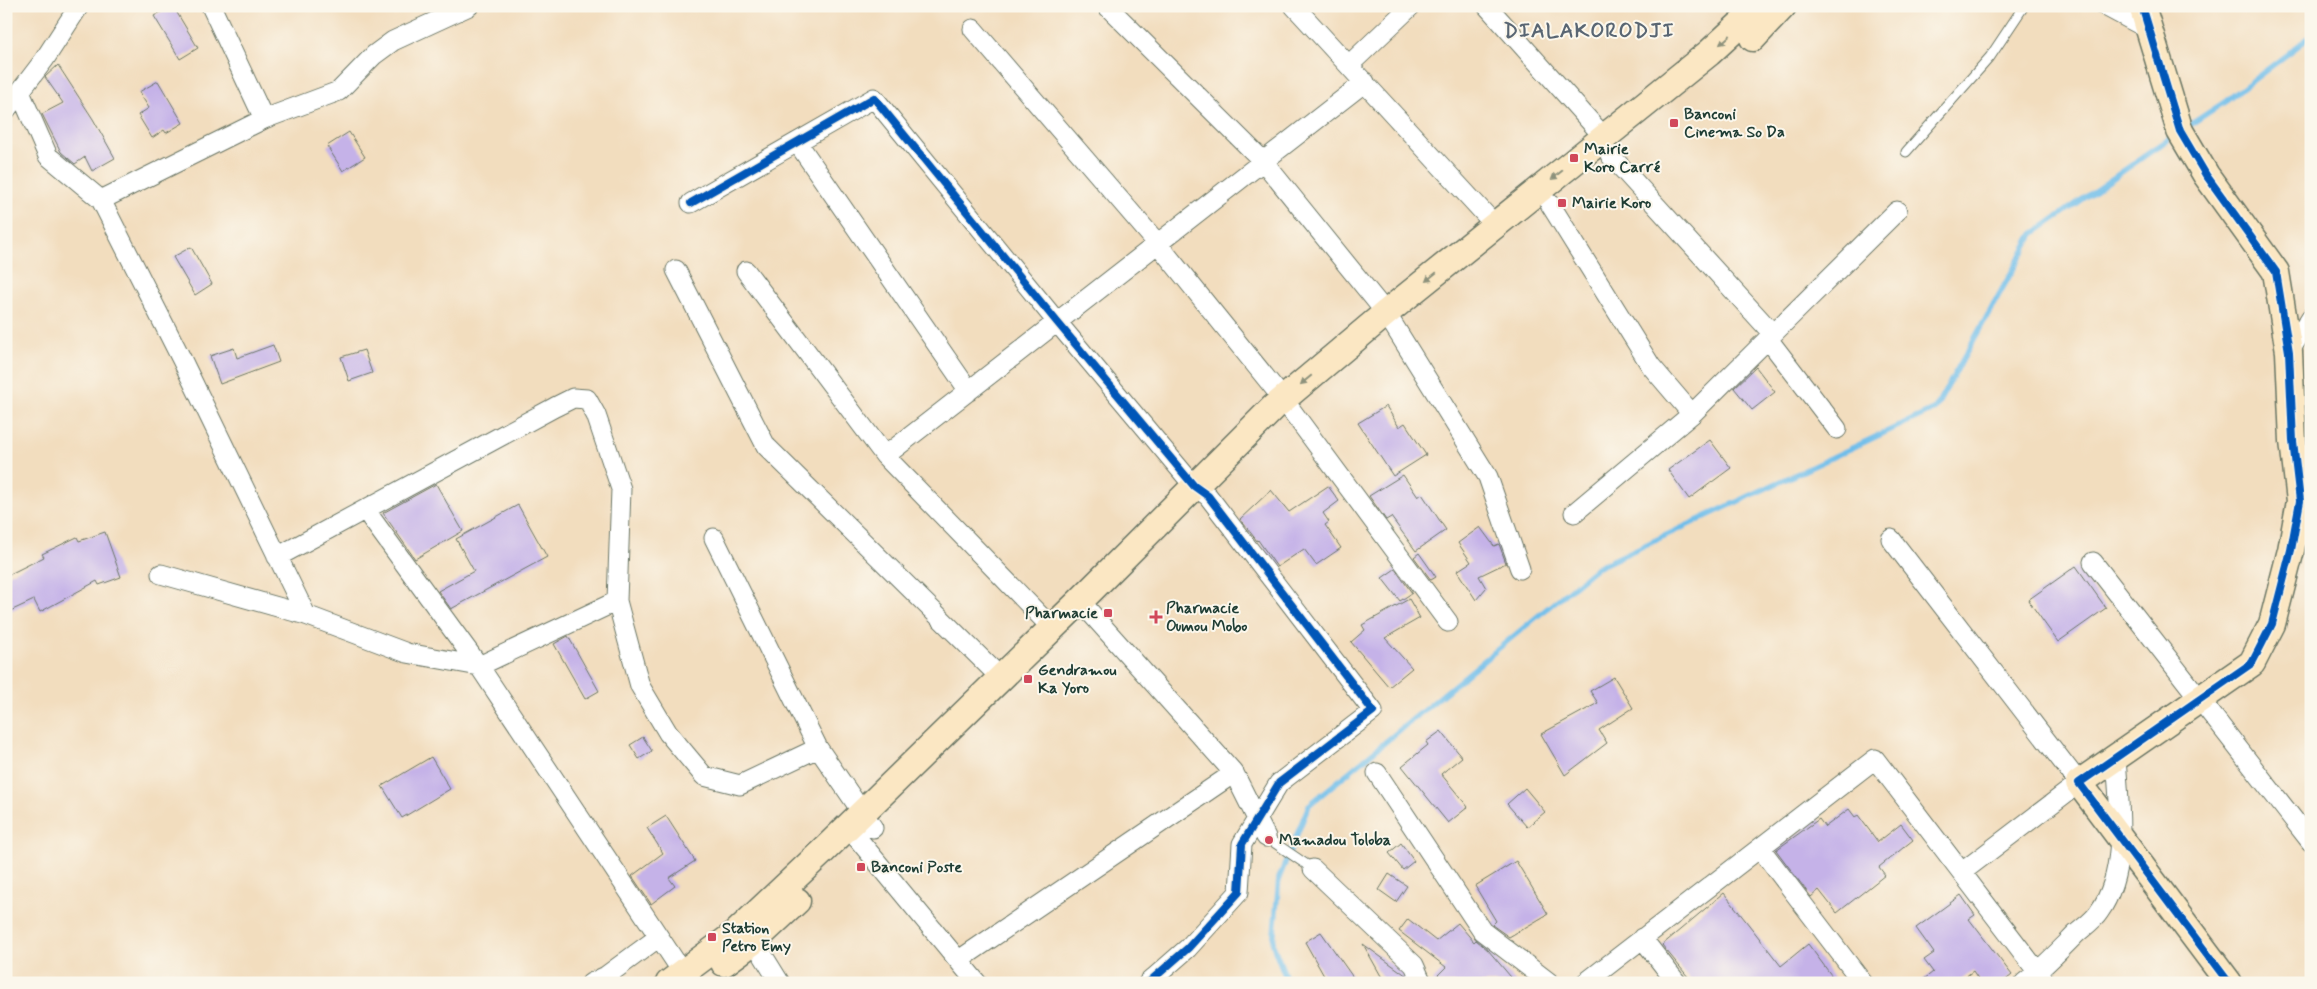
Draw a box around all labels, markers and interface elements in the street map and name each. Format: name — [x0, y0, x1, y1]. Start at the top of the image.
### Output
district label: DIALAKORODJI — [1503, 17, 1675, 45]
one-way arrow — [1718, 34, 1731, 45]
place label: Banconi Cinema So Da — [1684, 104, 1785, 143]
marker: Banconi Cinema So Da — [1668, 117, 1680, 129]
place label: Mairie Koro Carré — [1584, 139, 1661, 178]
marker: Mairie Koro Carré — [1568, 152, 1580, 164]
one-way arrow — [1551, 169, 1564, 180]
place label: Mairie Koro — [1572, 193, 1652, 214]
marker: Mairie Koro — [1556, 197, 1568, 209]
one-way arrow — [1425, 271, 1438, 282]
one-way arrow — [1299, 375, 1312, 386]
place label: Pharmacie Oumou Mobo — [1166, 598, 1248, 637]
place label: Pharmacie — [1025, 603, 1098, 624]
marker: Pharmacie — [1102, 607, 1114, 619]
marker: Pharmacie Oumou Mobo — [1150, 611, 1162, 623]
place label: Gendramou Ka Yoro — [1038, 660, 1117, 699]
marker: Gendramou Ka Yoro — [1022, 673, 1034, 685]
place label: Mamadou Toloba — [1279, 830, 1391, 851]
marker: Mamadou Toloba — [1263, 834, 1275, 846]
place label: Banconi Poste — [871, 857, 962, 878]
marker: Banconi Poste — [855, 861, 867, 873]
place label: Station Petro Emy — [722, 918, 791, 957]
marker: Station Petro Emy — [706, 931, 718, 943]

